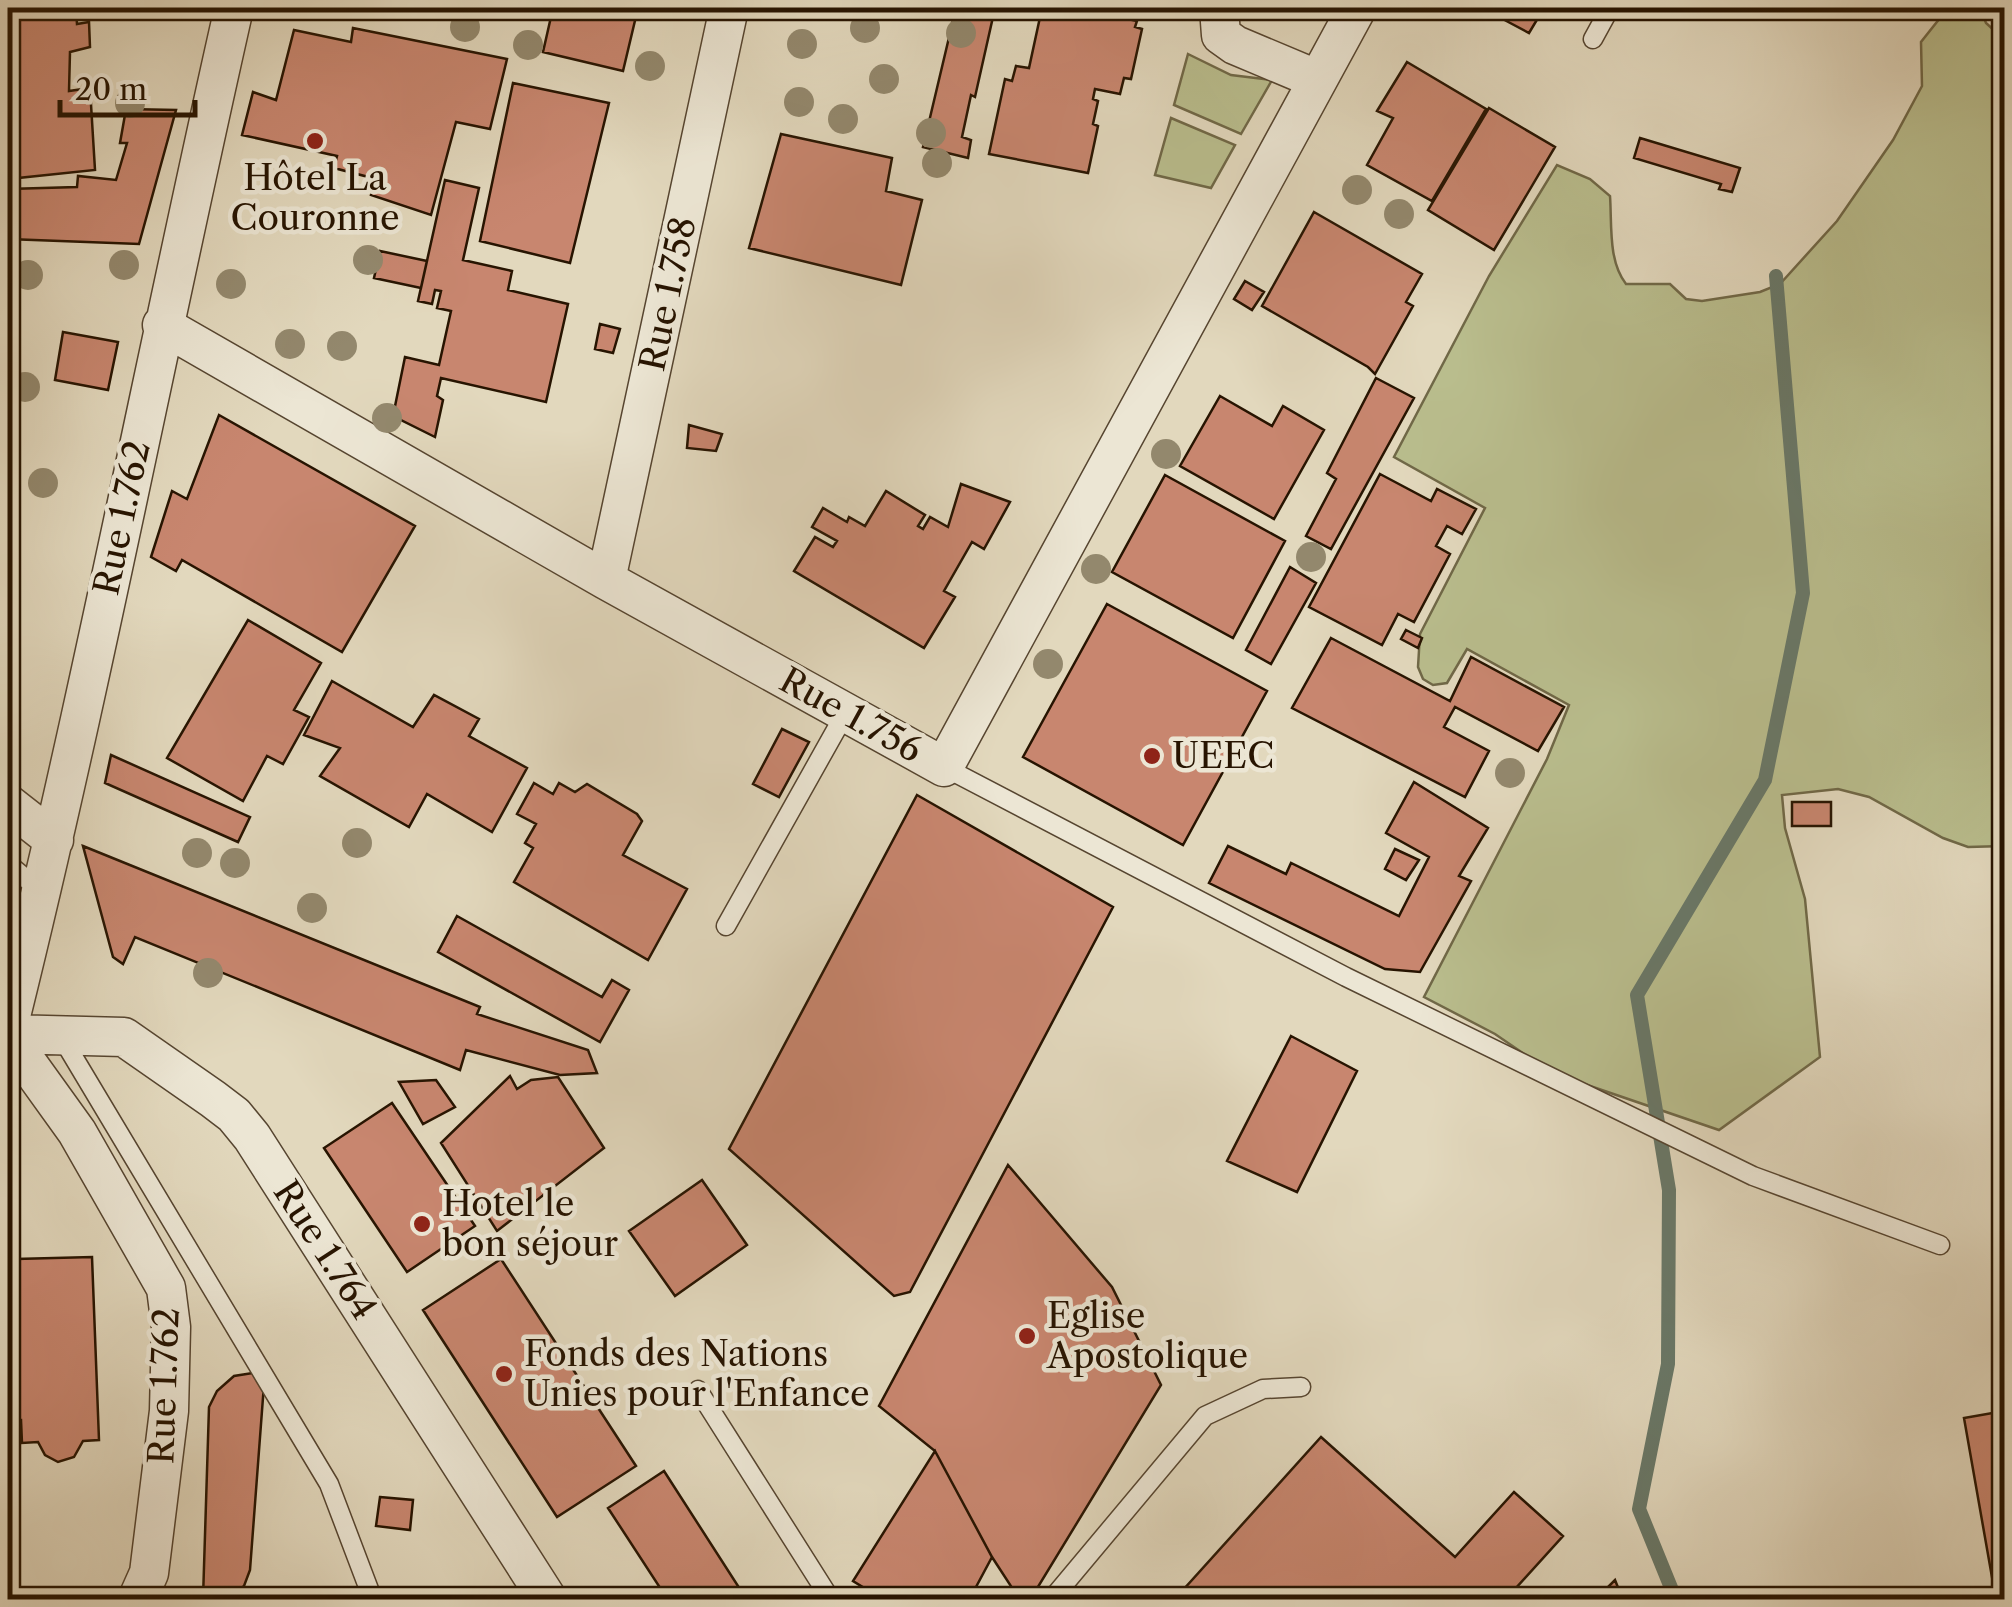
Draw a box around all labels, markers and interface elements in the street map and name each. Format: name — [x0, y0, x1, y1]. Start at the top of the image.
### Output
scale bar — [60, 55, 195, 117]
text: 20 m — [75, 71, 147, 108]
marker: Hôtel La Couronne — [304, 130, 326, 152]
place label: Hôtel La Couronne — [230, 156, 400, 239]
street label: Rue 1.758 — [630, 213, 705, 375]
street label: Rue 1.762 — [84, 437, 159, 599]
street label: Rue 1.756 — [773, 658, 930, 771]
place label: UEEC — [1172, 734, 1274, 777]
marker: UEEC — [1141, 745, 1163, 767]
street label: Rue 1.764 — [265, 1172, 386, 1327]
place label: Hotel le bon séjour — [442, 1182, 619, 1265]
marker: Hotel le bon séjour — [411, 1213, 433, 1235]
place label: Eglise Apostolique — [1046, 1294, 1248, 1377]
street label: Rue 1.762 — [139, 1307, 188, 1465]
marker: Eglise Apostolique — [1016, 1325, 1038, 1347]
place label: Fonds des Nations Unies pour l'Enfance — [524, 1332, 870, 1415]
marker: Fonds des Nations Unies pour l'Enfance — [493, 1363, 515, 1385]

